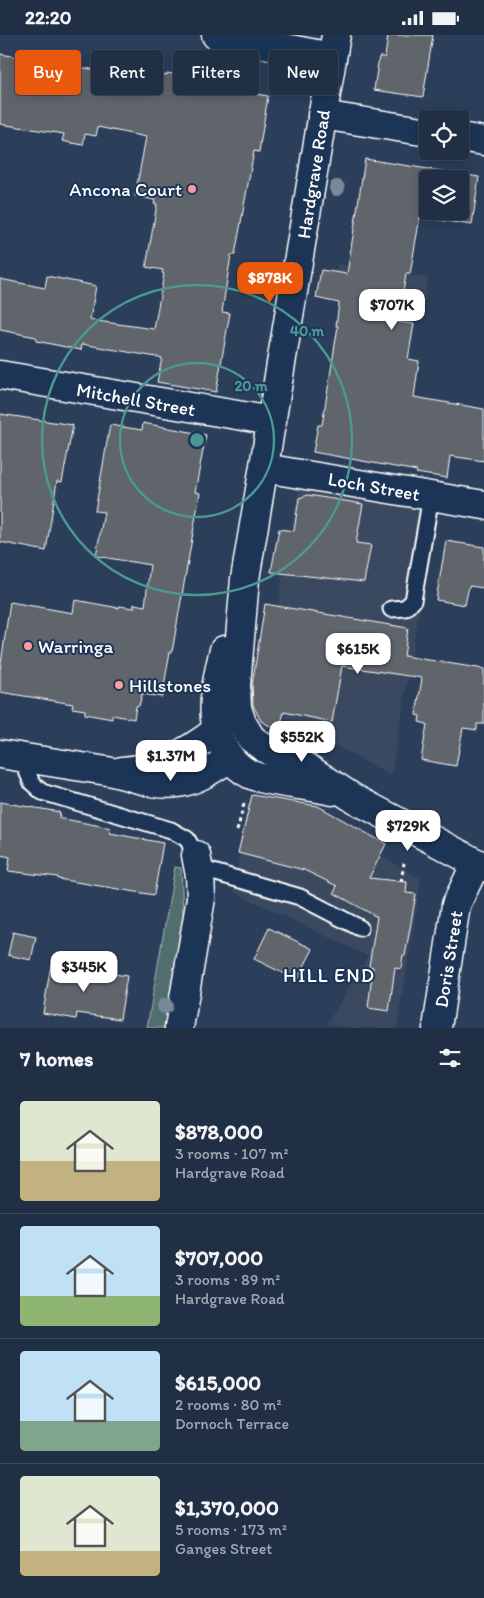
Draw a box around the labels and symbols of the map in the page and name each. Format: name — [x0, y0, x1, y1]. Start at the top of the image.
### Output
street label: Hardgrave Road — [292, 107, 335, 240]
place label: Ancona Court — [69, 178, 182, 201]
marker: Ancona Court — [186, 183, 198, 195]
pin: $878K — [235, 261, 305, 304]
pin: $707K — [357, 289, 427, 331]
text: 40 m — [290, 322, 325, 340]
text: 20 m — [234, 377, 268, 395]
street label: Mitchell Street — [75, 378, 197, 421]
centre of rings — [188, 431, 206, 449]
street label: Loch Street — [326, 467, 422, 506]
pin: $615K — [323, 633, 393, 675]
place label: Warringa — [38, 635, 114, 658]
marker: Warringa — [22, 640, 34, 652]
place label: Hillstones — [129, 674, 211, 697]
marker: Hillstones — [113, 679, 125, 691]
pin: $552K — [267, 721, 337, 763]
pin: $1.37M — [130, 739, 212, 782]
pin: $729K — [373, 809, 443, 852]
street label: Doris Street — [429, 909, 468, 1009]
pin: $345K — [49, 951, 119, 993]
district label: HILL END — [283, 963, 375, 987]

